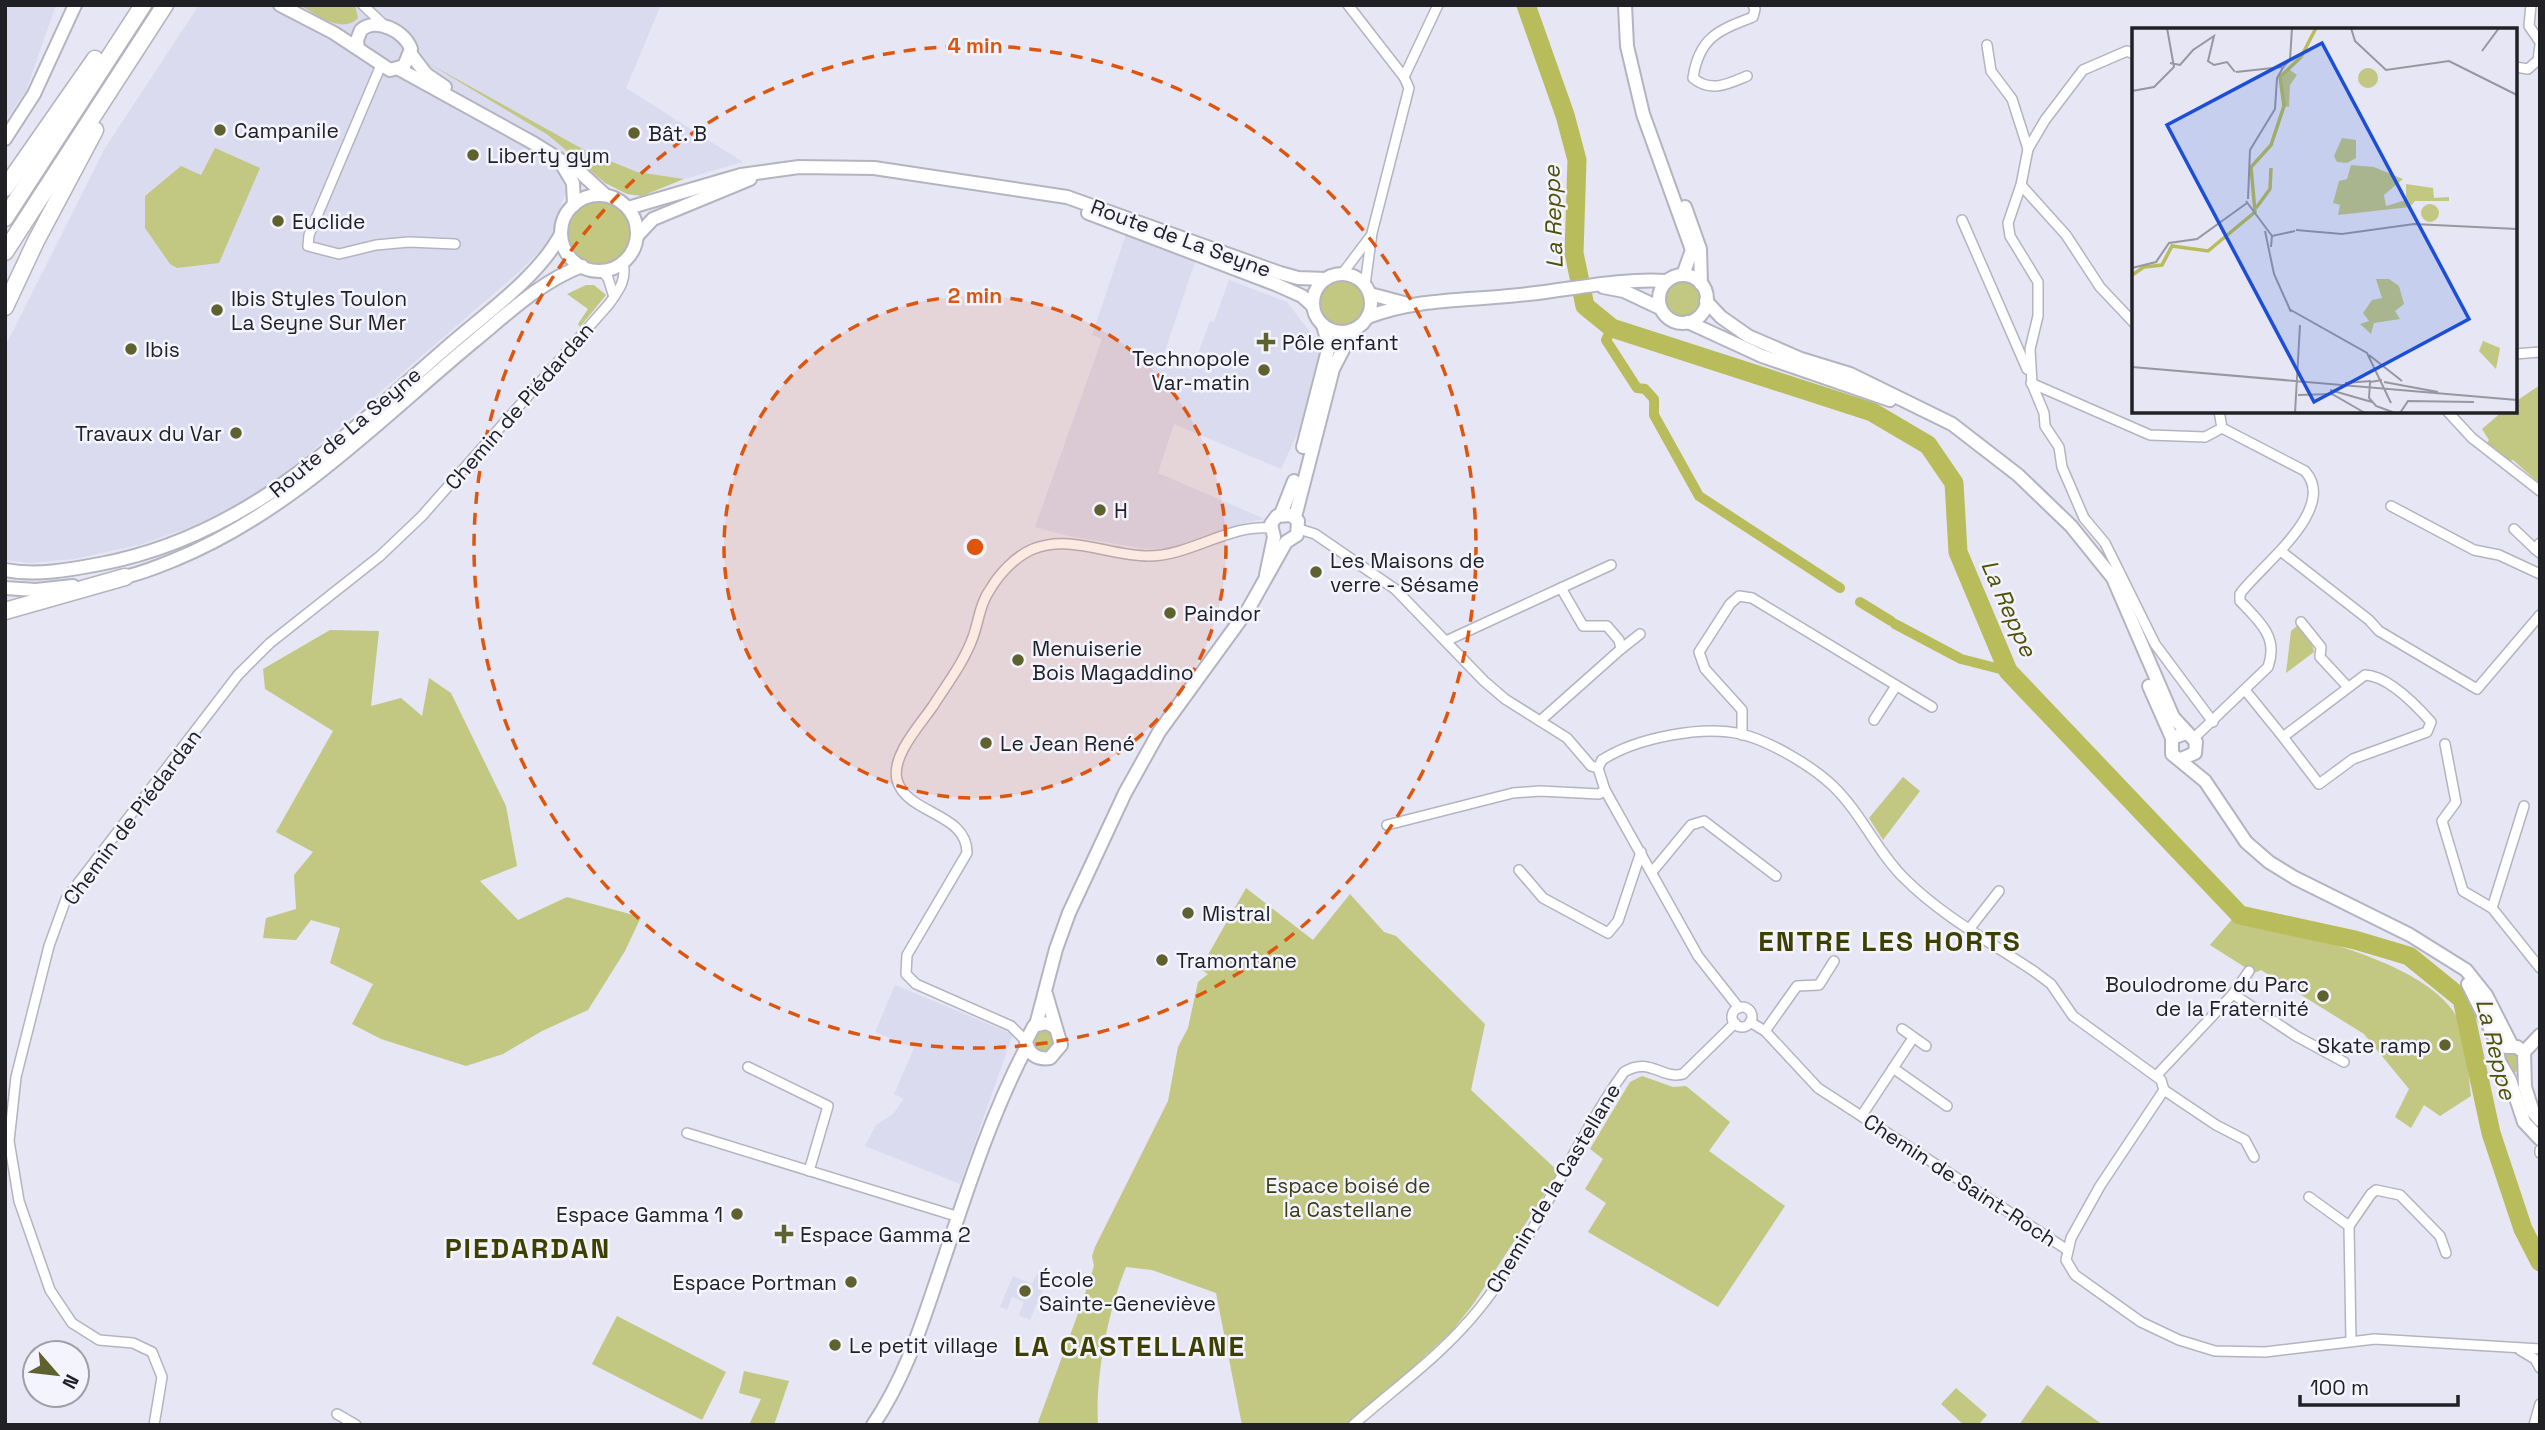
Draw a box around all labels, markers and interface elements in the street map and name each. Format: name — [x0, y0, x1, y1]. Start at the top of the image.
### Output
inset map — [2132, 28, 2517, 413]
text: 4 min — [947, 32, 1003, 59]
place label: Campanile — [234, 117, 339, 144]
place label: Bât. B — [648, 120, 707, 147]
marker: Campanile — [212, 122, 228, 138]
marker: Bât. B — [626, 125, 642, 141]
place label: Liberty gym — [487, 142, 610, 169]
marker: Liberty gym — [465, 147, 481, 163]
water label: La Reppe — [1536, 164, 1570, 269]
street label: Route de La Seyne — [1087, 193, 1275, 283]
place label: Euclide — [292, 208, 365, 235]
marker: Euclide — [270, 213, 286, 229]
text: 2 min — [948, 282, 1002, 309]
place label: Ibis Styles Toulon La Seyne Sur Mer — [231, 285, 407, 336]
marker: Ibis Styles Toulon La Seyne Sur Mer — [209, 302, 225, 318]
street label: Chemin de Piédardan — [439, 317, 599, 495]
place label: Pôle enfant — [1282, 329, 1399, 356]
marker: Pôle enfant — [1256, 332, 1276, 352]
place label: Ibis — [145, 336, 180, 363]
marker: Ibis — [123, 341, 139, 357]
place label: Technopole Var-matin — [1132, 345, 1250, 396]
street label: Route de La Seyne — [264, 361, 426, 503]
marker: Technopole Var-matin — [1256, 362, 1272, 378]
place label: Travaux du Var — [75, 420, 222, 447]
marker: Travaux du Var — [228, 425, 244, 441]
place label: H — [1114, 497, 1128, 524]
marker: H — [1092, 502, 1108, 518]
centre of rings — [963, 535, 987, 559]
place label: Les Maisons de verre - Sésame — [1330, 547, 1485, 598]
water label: La Reppe — [1974, 555, 2044, 662]
marker: Les Maisons de verre - Sésame — [1308, 564, 1324, 580]
place label: Paindor — [1184, 600, 1261, 627]
marker: Paindor — [1162, 605, 1178, 621]
place label: Menuiserie Bois Magaddino — [1032, 635, 1194, 686]
marker: Menuiserie Bois Magaddino — [1010, 652, 1026, 668]
street label: Chemin de Piédardan — [57, 724, 207, 910]
place label: Le Jean René — [1000, 730, 1135, 757]
marker: Le Jean René — [978, 735, 994, 751]
place label: Mistral — [1202, 900, 1271, 927]
marker: Mistral — [1180, 905, 1196, 921]
district label: ENTRE LES HORTS — [1758, 923, 2022, 959]
place label: Tramontane — [1176, 947, 1297, 974]
marker: Tramontane — [1154, 952, 1170, 968]
place label: Boulodrome du Parc de la Fraternité — [2105, 971, 2309, 1022]
marker: Boulodrome du Parc de la Fraternité — [2315, 988, 2331, 1004]
water label: La Reppe — [2469, 995, 2523, 1104]
place label: Skate ramp — [2317, 1032, 2431, 1059]
marker: Skate ramp — [2437, 1037, 2453, 1053]
street label: Chemin de la Castellane — [1480, 1078, 1626, 1298]
street label: Chemin de Saint-Roch — [1858, 1107, 2062, 1253]
park label: Espace boisé de la Castellane — [1265, 1172, 1431, 1223]
place label: Espace Gamma 1 — [556, 1201, 723, 1228]
marker: Espace Gamma 1 — [729, 1206, 745, 1222]
place label: Espace Gamma 2 — [800, 1221, 971, 1248]
marker: Espace Gamma 2 — [774, 1224, 794, 1244]
district label: PIEDARDAN — [445, 1230, 611, 1266]
place label: École Sainte-Geneviève — [1039, 1266, 1216, 1317]
place label: Espace Portman — [673, 1269, 837, 1296]
marker: Espace Portman — [843, 1274, 859, 1290]
marker: École Sainte-Geneviève — [1017, 1283, 1033, 1299]
district label: LA CASTELLANE — [1014, 1328, 1246, 1364]
place label: Le petit village — [849, 1332, 998, 1359]
marker: Le petit village — [827, 1337, 843, 1353]
north arrow — [21, 1339, 91, 1409]
scale bar — [2300, 1364, 2458, 1408]
text: N — [57, 1370, 85, 1393]
text: 100 m — [2310, 1374, 2369, 1401]

